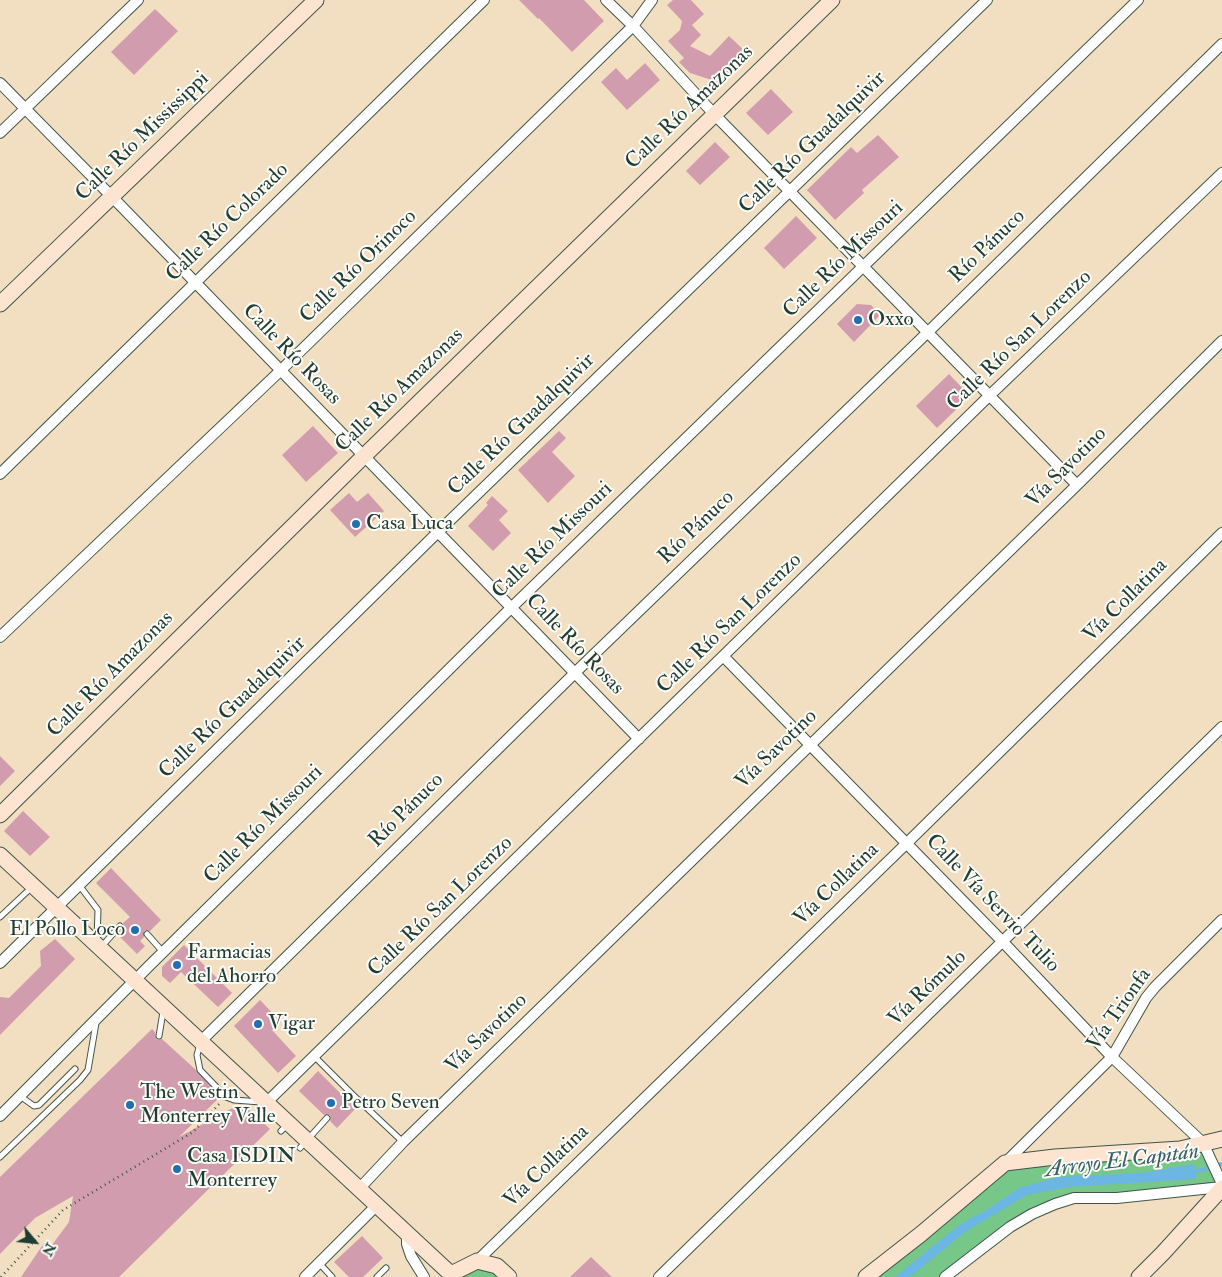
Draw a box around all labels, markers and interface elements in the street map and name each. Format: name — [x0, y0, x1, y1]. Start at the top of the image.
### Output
street label: Calle Río Amazonas — [621, 41, 759, 175]
street label: Calle Río Mississippi — [71, 67, 215, 207]
street label: Calle Río Guadalquivir — [734, 67, 892, 219]
street label: Calle Río Colorado — [162, 158, 294, 288]
street label: Calle Río Missouri — [779, 196, 909, 324]
street label: Calle Río Orinoco — [295, 205, 423, 329]
street label: Río Pánuco — [945, 205, 1031, 289]
street label: Calle Río San Lorenzo — [942, 265, 1098, 417]
street label: Calle Río Rosas — [237, 299, 345, 411]
place label: Oxxo — [868, 307, 914, 333]
marker: Oxxo — [852, 314, 864, 326]
street label: Calle Río Amazonas — [331, 324, 469, 458]
street label: Calle Río Guadalquivir — [443, 349, 601, 501]
street label: Vía Savotino — [1021, 422, 1113, 514]
street label: Calle Río Missouri — [488, 477, 618, 605]
street label: Río Pánuco — [654, 486, 740, 570]
place label: Casa Luca — [366, 511, 453, 537]
marker: Casa Luca — [350, 518, 362, 530]
street label: Calle Río San Lorenzo — [652, 548, 808, 700]
street label: Vía Collatina — [1079, 554, 1173, 648]
street label: Calle Río Rosas — [520, 589, 628, 701]
street label: Calle Río Amazonas — [43, 607, 179, 743]
street label: Calle Río Guadalquivir — [154, 632, 312, 784]
street label: Vía Savotino — [731, 705, 823, 795]
street label: Calle Río Missouri — [199, 760, 329, 890]
street label: Río Pánuco — [364, 768, 450, 854]
street label: Calle Vía Servio Tulio — [920, 830, 1064, 978]
street label: Calle Río San Lorenzo — [363, 831, 519, 983]
street label: Vía Collatina — [789, 838, 885, 932]
place label: El Pollo Loco — [9, 917, 125, 943]
marker: El Pollo Loco — [129, 924, 141, 936]
place label: Farmacias del Ahorro — [187, 940, 276, 990]
street label: Vía Rómulo — [884, 946, 972, 1032]
marker: Farmacias del Ahorro — [171, 959, 183, 971]
street label: Vía Trionfa — [1082, 964, 1158, 1056]
street label: Vía Savotino — [441, 989, 533, 1079]
place label: Vigar — [268, 1011, 315, 1037]
marker: Vigar — [252, 1018, 264, 1030]
place label: The Westin Monterrey Valle — [140, 1080, 276, 1130]
place label: Petro Seven — [341, 1090, 440, 1116]
marker: Petro Seven — [325, 1097, 337, 1109]
marker: The Westin Monterrey Valle — [124, 1099, 136, 1111]
street label: Vía Collatina — [499, 1120, 595, 1214]
water label: Arroyo El Capitán — [1043, 1139, 1201, 1185]
place label: Casa ISDIN Monterrey — [187, 1144, 296, 1194]
marker: Casa ISDIN Monterrey — [171, 1163, 183, 1175]
north arrow — [10, 1217, 60, 1267]
text: N — [38, 1240, 59, 1259]

